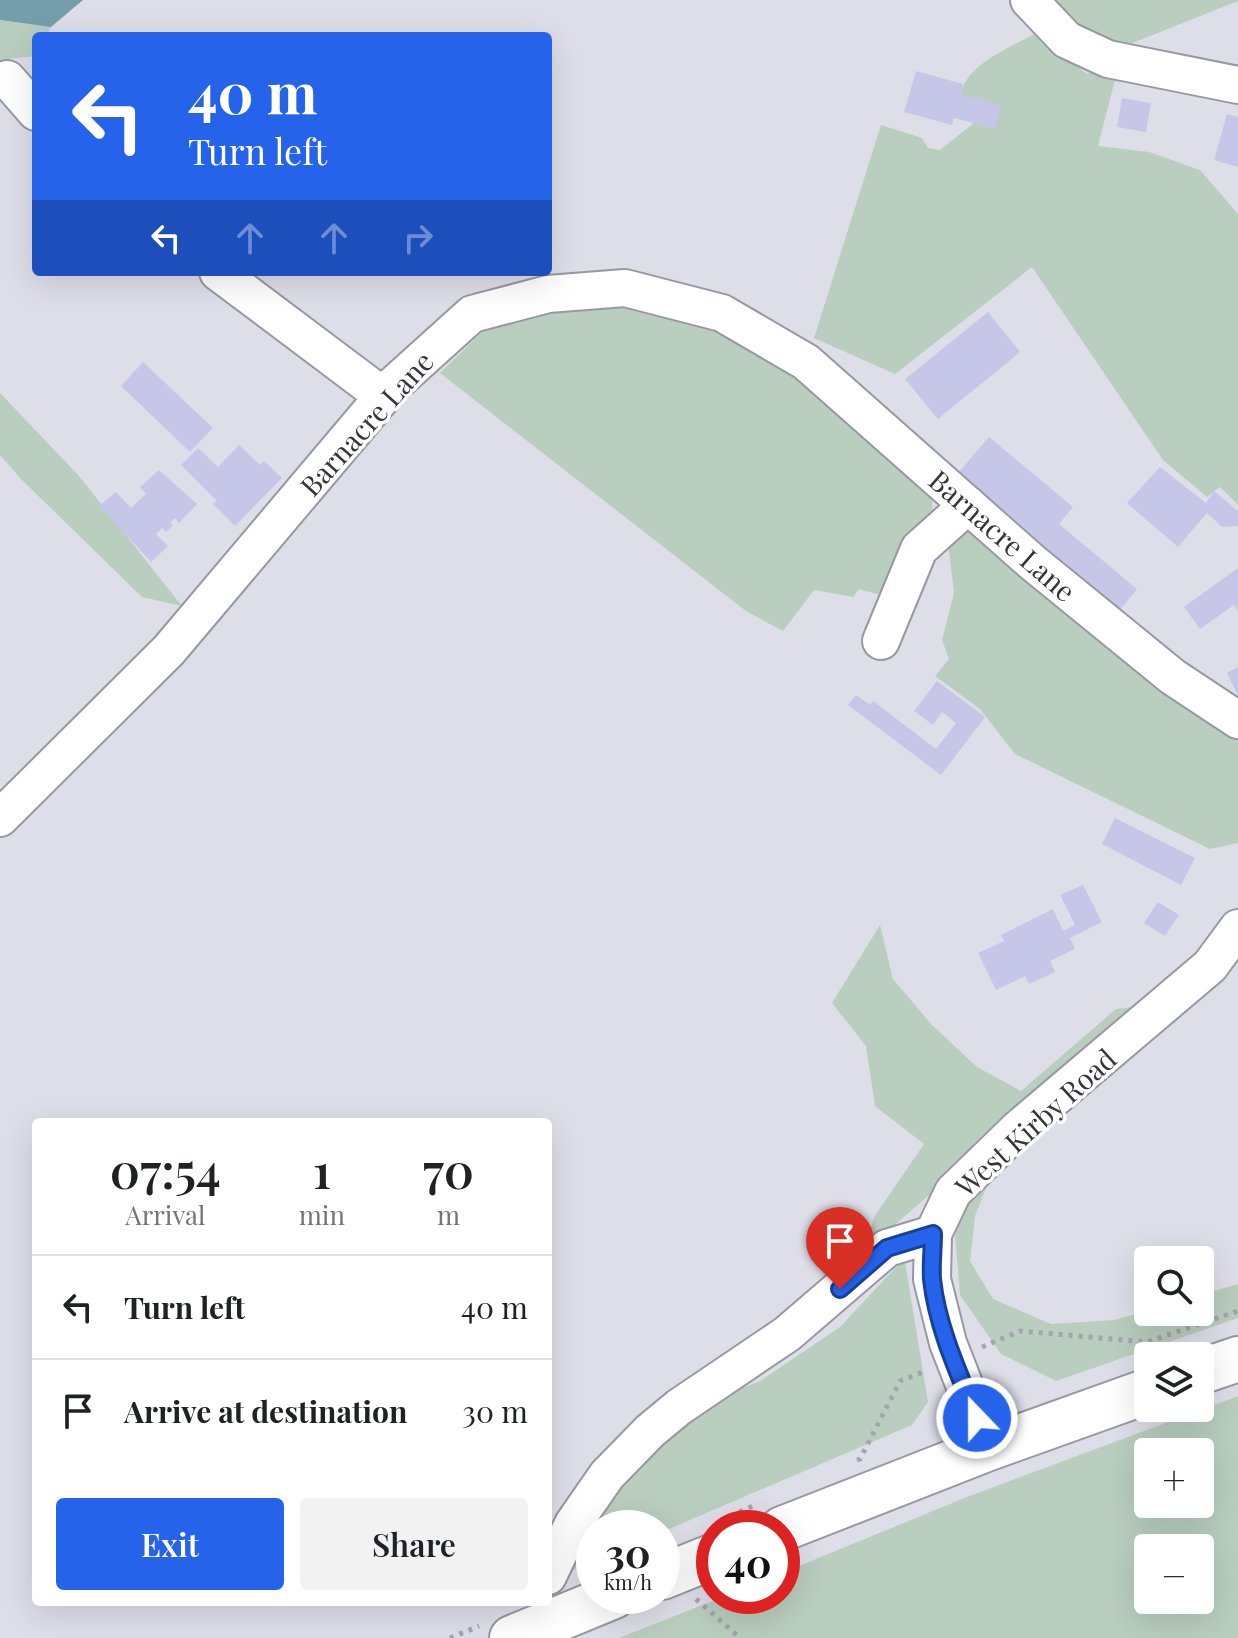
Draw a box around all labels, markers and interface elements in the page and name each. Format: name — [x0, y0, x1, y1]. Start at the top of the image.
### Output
text: 40 m — [188, 54, 317, 129]
icon: left — [56, 64, 160, 168]
text: Turn left — [188, 126, 327, 174]
icon: left — [144, 216, 188, 260]
icon: ahead — [228, 216, 272, 260]
icon: ahead — [312, 216, 356, 260]
icon: right — [396, 216, 440, 260]
street label: Barnacre Lane — [291, 343, 441, 503]
street label: Barnacre Lane — [922, 461, 1084, 609]
street label: West Kirby Road — [946, 1040, 1123, 1205]
text: 07:54 — [110, 1137, 221, 1201]
text: 1 — [313, 1137, 331, 1201]
text: 70 — [423, 1137, 474, 1201]
text: Arrival — [125, 1197, 205, 1232]
text: min — [299, 1197, 345, 1232]
text: m — [437, 1197, 460, 1232]
pin — [806, 1207, 874, 1289]
icon: arrive — [818, 1219, 862, 1263]
map controls — [1134, 1246, 1214, 1614]
button: search — [1134, 1246, 1214, 1326]
icon: left — [56, 1285, 100, 1329]
text: Turn left — [124, 1287, 245, 1327]
text: 40 m — [461, 1287, 528, 1327]
button: layers — [1134, 1342, 1214, 1422]
position arrow — [935, 1376, 1019, 1460]
icon: arrive — [56, 1389, 100, 1433]
text: Arrive at destination — [124, 1391, 407, 1431]
text: 30 m — [462, 1391, 528, 1431]
button: + — [1134, 1438, 1214, 1518]
button: Exit — [56, 1498, 284, 1590]
button: Share — [300, 1498, 528, 1590]
speed limit sign: 40 — [696, 1510, 800, 1614]
text: 30 — [605, 1525, 651, 1578]
button: − — [1134, 1534, 1214, 1614]
text: km/h — [604, 1568, 652, 1595]

